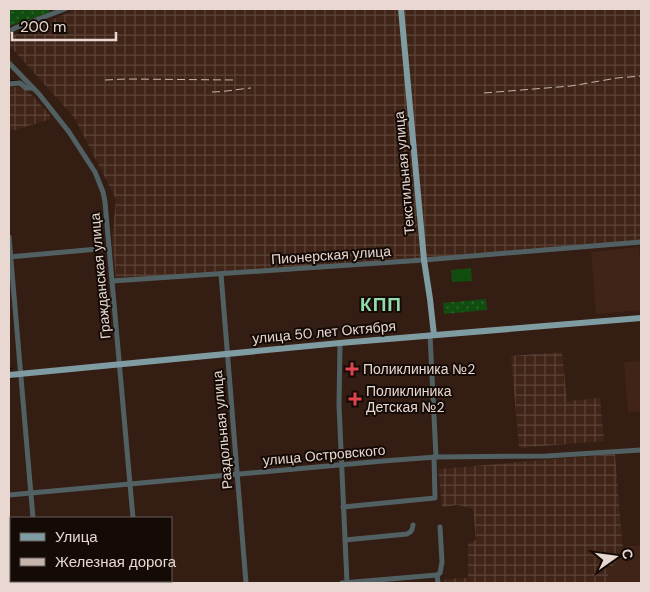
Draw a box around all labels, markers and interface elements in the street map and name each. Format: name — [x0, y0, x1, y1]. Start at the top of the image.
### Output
scale bar — [12, 10, 116, 42]
text: 200 m — [20, 17, 66, 37]
street label: Текстильная улица — [390, 110, 418, 235]
street label: Гражданская улица — [86, 212, 114, 340]
street label: Пионерская улица — [271, 242, 392, 268]
district label: КПП — [360, 292, 402, 317]
street label: улица 50 лет Октября — [251, 317, 397, 347]
place label: Поликлиника №2 — [363, 360, 475, 378]
marker: Поликлиника №2 — [345, 362, 359, 376]
street label: Раздольная улица — [208, 370, 236, 490]
place label: Поликлиника Детская №2 — [366, 382, 452, 416]
marker: Поликлиника Детская №2 — [348, 392, 362, 406]
street label: улица Островского — [262, 441, 386, 469]
legend — [10, 517, 172, 582]
text: Улица — [55, 527, 98, 547]
north arrow — [590, 532, 640, 582]
text: С — [618, 547, 638, 561]
text: Железная дорога — [55, 552, 177, 572]

